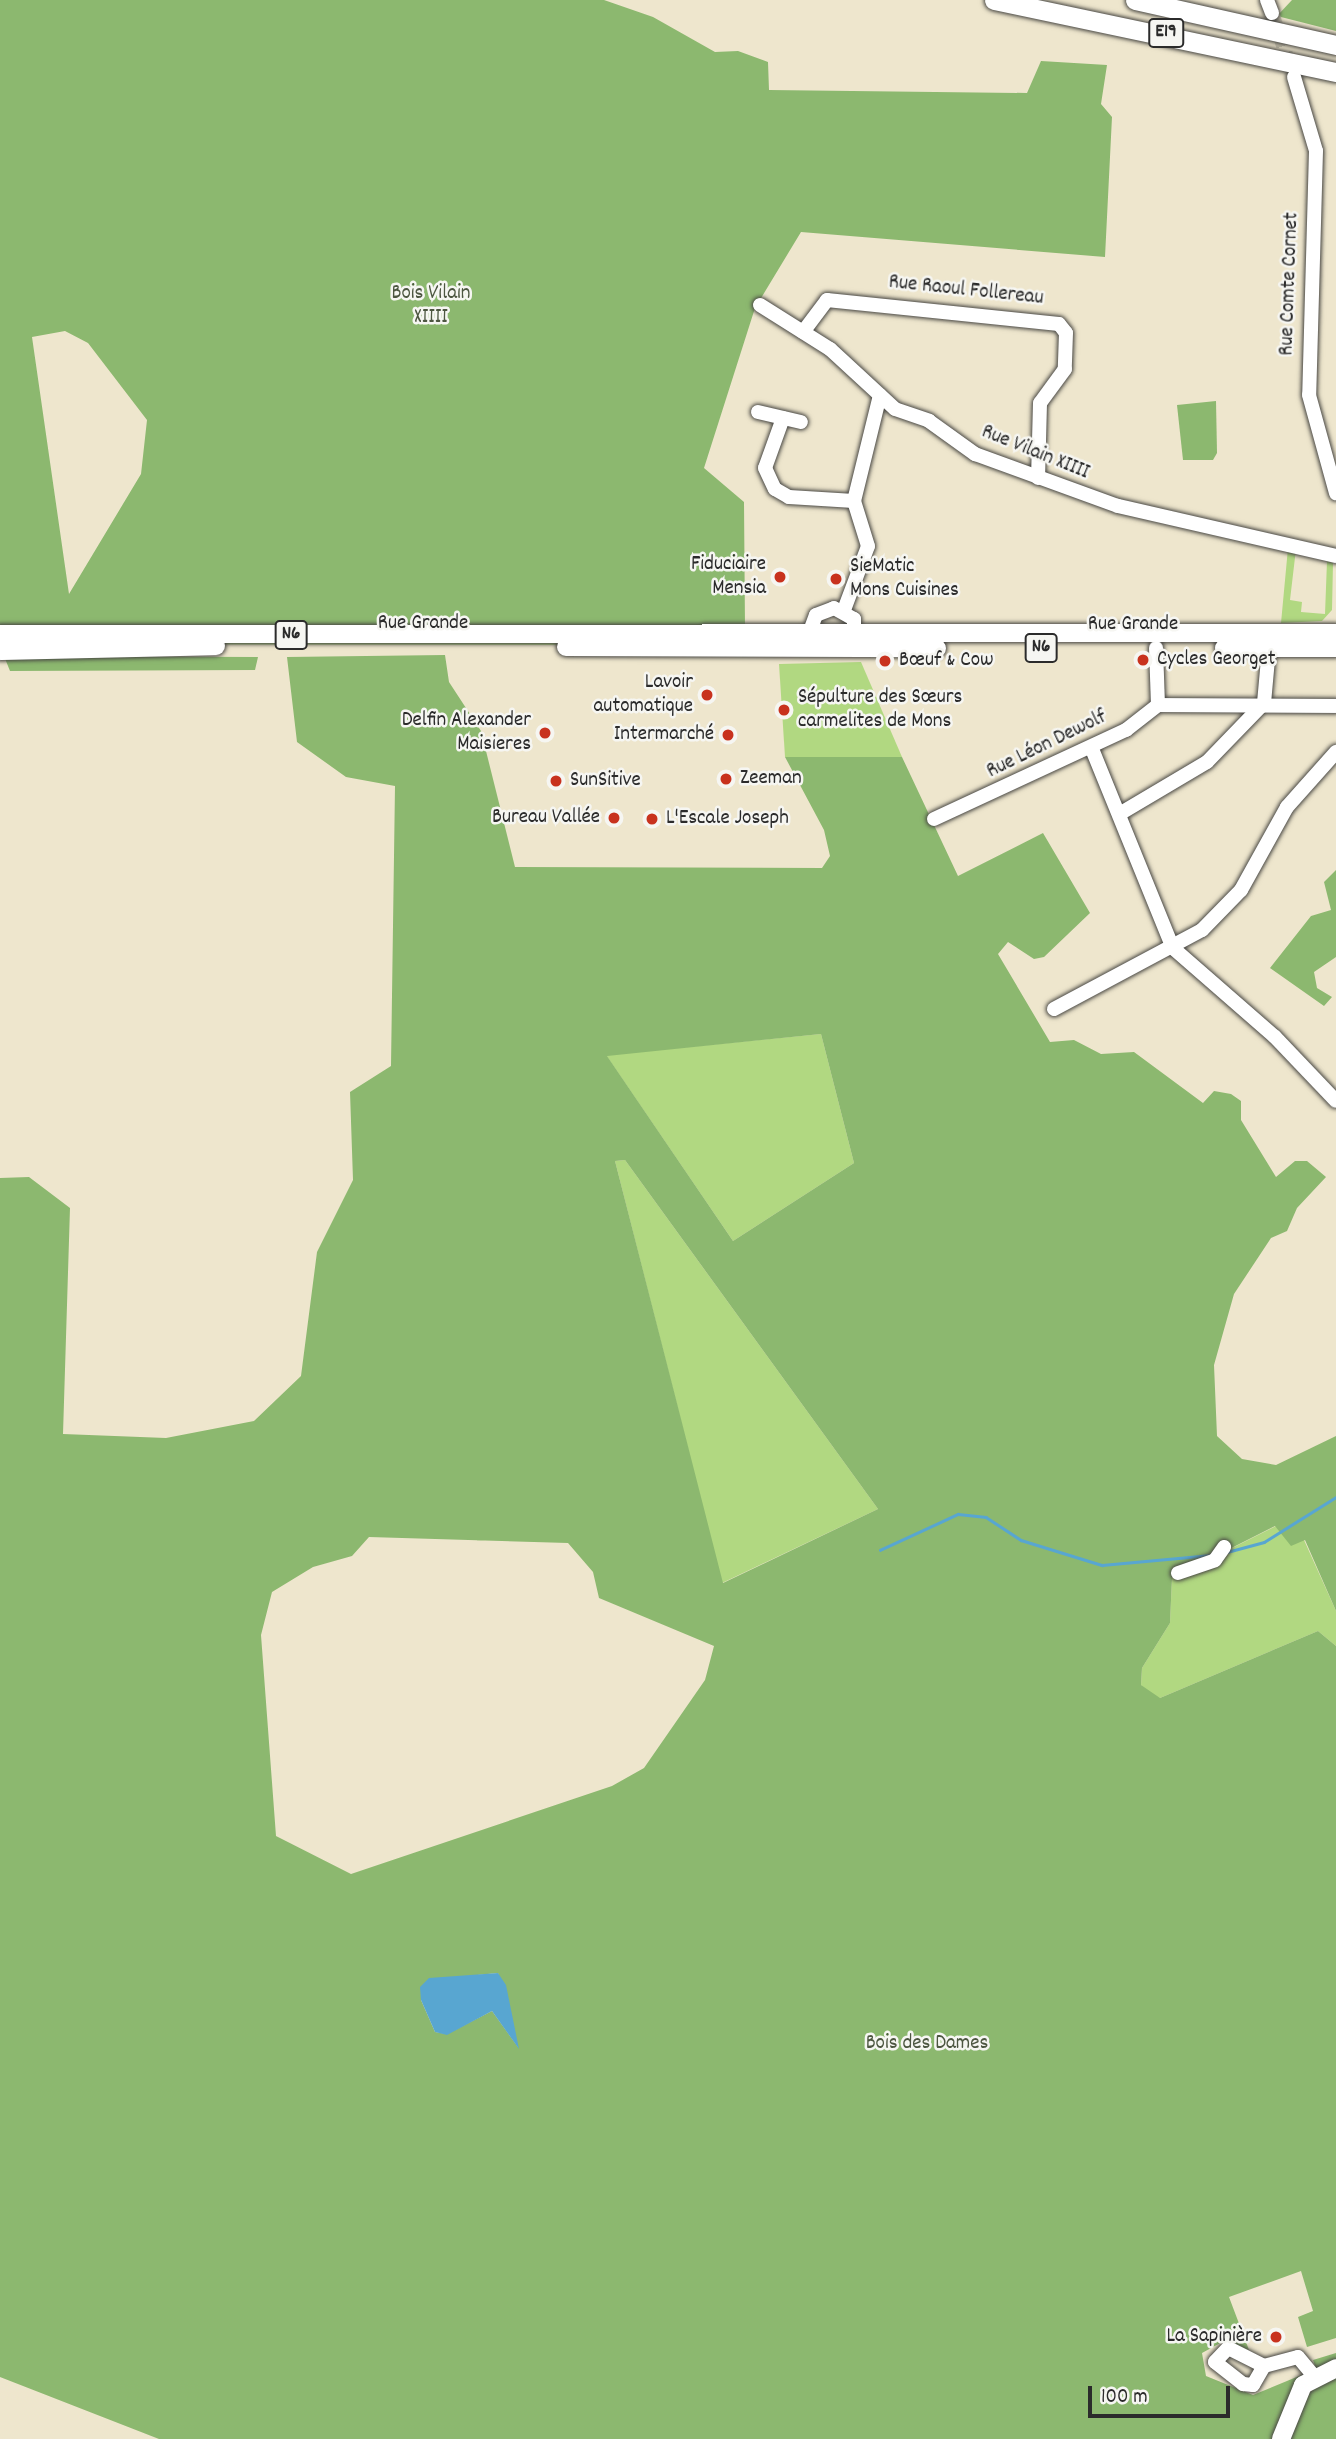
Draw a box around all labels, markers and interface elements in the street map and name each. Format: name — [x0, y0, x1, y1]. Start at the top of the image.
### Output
road number: E19 — [1147, 18, 1185, 48]
street label: Rue Comte Cornet — [1275, 212, 1305, 356]
street label: Rue Raoul Follereau — [887, 270, 1045, 312]
park label: Bois Vilain XIIII — [391, 281, 471, 331]
street label: Rue Vilain XIIII — [977, 420, 1093, 486]
place label: Fiduciaire Mensia — [691, 552, 766, 602]
place label: SieMatic Mons Cuisines — [850, 554, 959, 604]
marker: Fiduciaire Mensia — [772, 569, 788, 585]
marker: SieMatic Mons Cuisines — [828, 571, 844, 587]
street label: Rue Grande — [378, 611, 468, 637]
street label: Rue Grande — [1088, 612, 1178, 638]
road number: N6 — [274, 620, 308, 650]
road number: N6 — [1024, 632, 1058, 664]
place label: Cycles Georget — [1157, 647, 1275, 673]
place label: Bœuf & Cow — [899, 648, 994, 674]
marker: Cycles Georget — [1135, 652, 1151, 668]
marker: Bœuf & Cow — [877, 653, 893, 669]
place label: Lavoir automatique — [594, 670, 693, 720]
place label: Sépulture des Sœurs carmelites de Mons — [798, 685, 962, 735]
marker: Lavoir automatique — [699, 687, 715, 703]
marker: Sépulture des Sœurs carmelites de Mons — [776, 702, 792, 718]
street label: Rue Léon Dewolf — [983, 705, 1111, 785]
place label: Delfin Alexander Maisieres — [402, 708, 531, 758]
place label: Intermarché — [614, 722, 714, 748]
marker: Delfin Alexander Maisieres — [537, 725, 553, 741]
marker: Intermarché — [720, 727, 736, 743]
place label: Zeeman — [740, 766, 802, 792]
place label: SunSitive — [570, 768, 641, 794]
marker: Zeeman — [718, 771, 734, 787]
marker: SunSitive — [548, 773, 564, 789]
place label: Bureau Vallée — [492, 805, 600, 831]
place label: L'Escale Joseph — [666, 806, 789, 832]
marker: Bureau Vallée — [606, 810, 622, 826]
marker: L'Escale Joseph — [644, 811, 660, 827]
park label: Bois des Dames — [866, 2031, 988, 2057]
place label: La Sapinière — [1166, 2324, 1262, 2350]
marker: La Sapinière — [1268, 2329, 1284, 2345]
scale bar — [1091, 2372, 1233, 2416]
text: 100 m — [1101, 2383, 1148, 2413]

